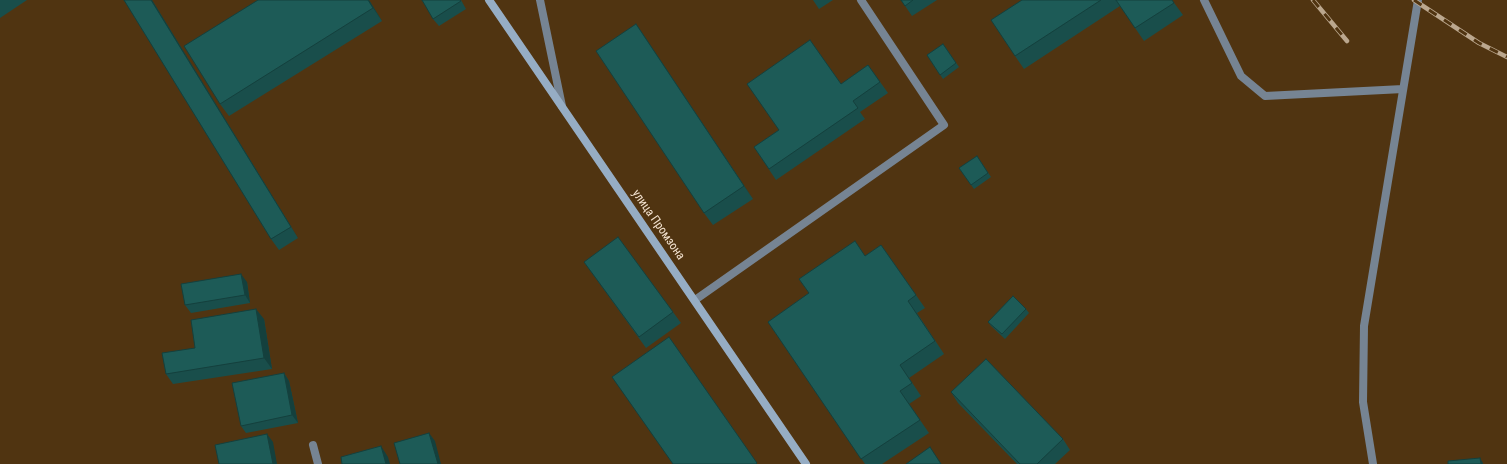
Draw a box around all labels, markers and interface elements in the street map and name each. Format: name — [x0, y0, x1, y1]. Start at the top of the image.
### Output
street label: улица Промзона — [629, 187, 687, 263]

